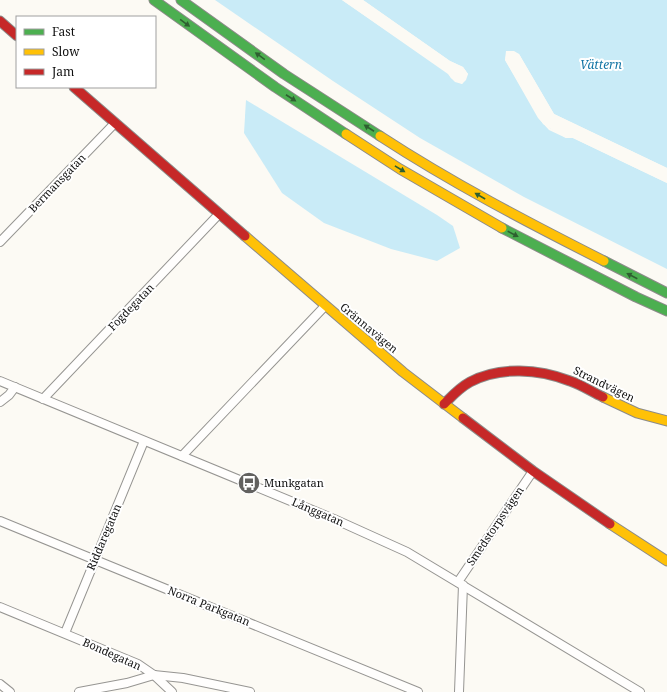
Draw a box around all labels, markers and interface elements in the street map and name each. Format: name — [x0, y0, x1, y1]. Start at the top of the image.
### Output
legend — [16, 16, 156, 88]
one-way arrow — [180, 19, 191, 27]
text: Fast — [52, 23, 75, 40]
text: Slow — [52, 43, 80, 60]
one-way arrow — [255, 52, 266, 61]
water label: Vättern — [580, 56, 622, 73]
text: Jam — [51, 63, 74, 80]
one-way arrow — [286, 94, 297, 102]
one-way arrow — [363, 125, 374, 132]
street label: Bermansgatan — [25, 150, 88, 215]
one-way arrow — [395, 165, 405, 173]
one-way arrow — [474, 192, 486, 199]
one-way arrow — [507, 230, 519, 237]
one-way arrow — [626, 273, 638, 279]
street label: Fogdegatan — [104, 280, 157, 334]
street label: Grännavägen — [337, 299, 401, 356]
street label: Strandvägen — [571, 362, 637, 405]
bus stop icon: Munkgatan — [236, 470, 262, 496]
place label: Munkgatan — [264, 475, 324, 490]
street label: Smedstorpsvägen — [462, 483, 527, 568]
street label: Långgatan — [290, 494, 347, 529]
street label: Riddaregatan — [83, 501, 124, 572]
street label: Norra Parkgatan — [166, 582, 253, 629]
street label: Bondegatan — [81, 634, 144, 673]

